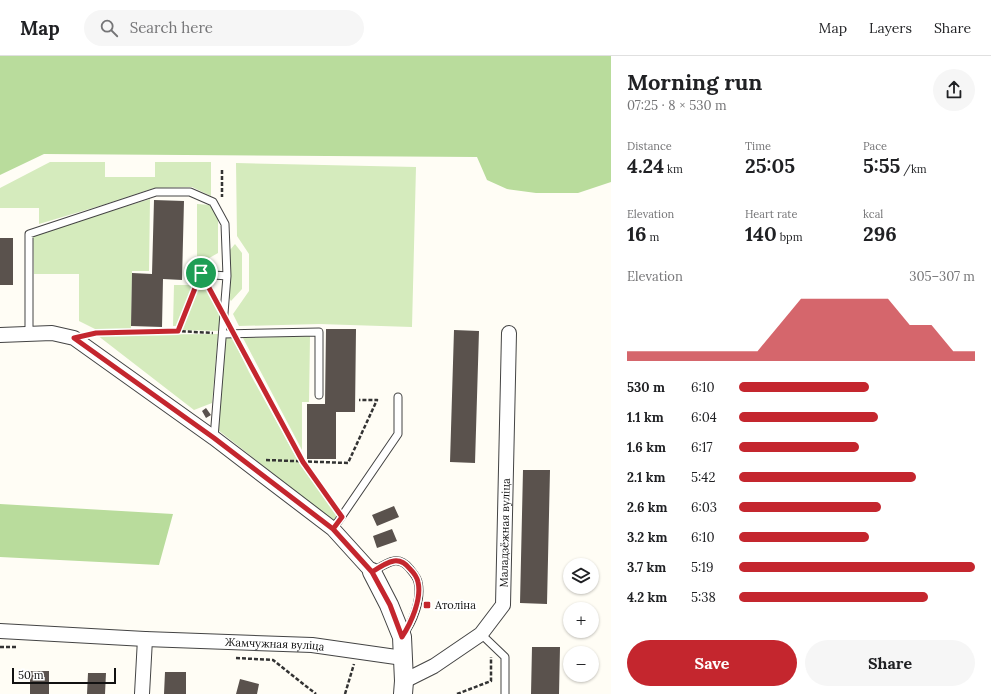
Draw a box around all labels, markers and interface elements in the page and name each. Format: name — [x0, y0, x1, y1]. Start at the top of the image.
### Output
search box — [84, 10, 364, 46]
text: Map — [20, 16, 60, 40]
icon: search — [98, 17, 120, 39]
text: Search here — [130, 18, 213, 37]
text: Map — [819, 19, 847, 37]
text: Layers — [869, 19, 912, 37]
text: Share — [934, 19, 971, 37]
text: Morning run — [627, 68, 762, 96]
button: share — [933, 69, 975, 111]
text: 07:25 · 8 × 530 m — [627, 97, 727, 114]
text: Distance — [627, 139, 672, 153]
text: Time — [745, 139, 771, 153]
text: Pace — [863, 139, 887, 153]
text: 4.24 — [627, 153, 664, 178]
text: 25:05 — [745, 153, 795, 178]
text: 5:55 — [863, 153, 900, 178]
text: km — [664, 162, 683, 176]
text: /km — [900, 162, 927, 176]
text: Elevation — [627, 207, 674, 221]
text: Heart rate — [745, 207, 797, 221]
text: kcal — [863, 207, 883, 221]
text: 16 — [627, 221, 647, 246]
text: 140 — [745, 221, 777, 246]
text: 296 — [863, 221, 897, 246]
text: m — [647, 230, 659, 244]
text: bpm — [777, 230, 802, 244]
pin — [184, 256, 218, 290]
icon: arrive — [190, 262, 212, 284]
text: Elevation — [627, 268, 683, 285]
text: 305–307 m — [909, 268, 975, 285]
text: 530 m — [627, 379, 665, 396]
text: 6:10 — [691, 379, 715, 396]
text: 1.1 km — [627, 409, 664, 426]
text: 6:04 — [691, 409, 717, 426]
text: 1.6 km — [627, 439, 666, 456]
text: 6:17 — [691, 439, 713, 456]
text: 2.1 km — [627, 469, 665, 486]
text: 5:42 — [691, 469, 715, 486]
street label: Маладзёжная вуліца — [496, 478, 513, 588]
text: 2.6 km — [627, 499, 668, 516]
text: 6:03 — [691, 499, 717, 516]
text: 3.2 km — [627, 529, 667, 546]
text: 6:10 — [691, 529, 715, 546]
map controls — [563, 558, 599, 682]
button: layers — [563, 558, 599, 594]
text: 3.7 km — [627, 559, 666, 576]
text: 5:19 — [691, 559, 714, 576]
text: 4.2 km — [627, 589, 667, 606]
text: 5:38 — [691, 589, 716, 606]
place label: Атоліна — [434, 598, 476, 612]
marker: Атоліна — [422, 600, 432, 610]
button: + — [563, 602, 599, 638]
street label: Жамчужная вуліца — [225, 635, 326, 654]
button: Save — [627, 640, 797, 686]
button: Share — [805, 640, 975, 686]
button: − — [563, 646, 599, 682]
scale bar — [12, 666, 116, 685]
text: 50 m — [18, 668, 44, 682]

